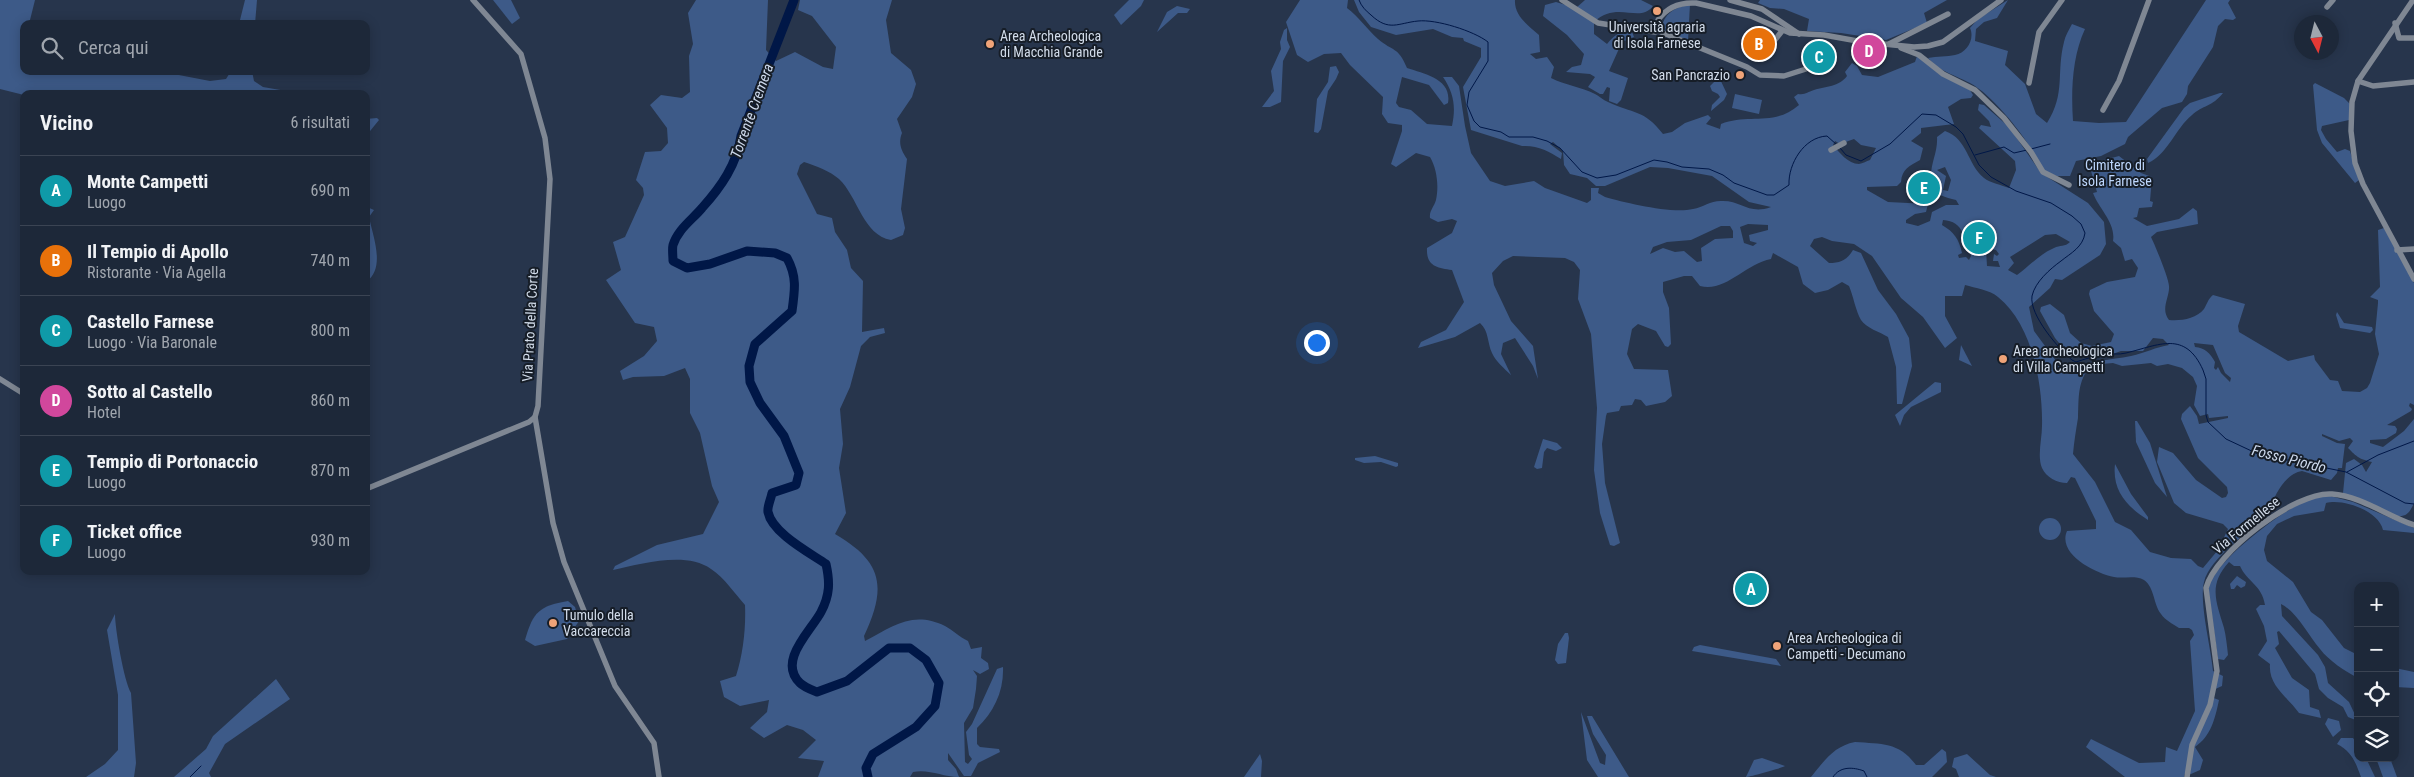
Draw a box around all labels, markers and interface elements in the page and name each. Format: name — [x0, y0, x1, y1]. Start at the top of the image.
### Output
marker: Università agraria di Isola Farnese — [1651, 5, 1663, 17]
north arrow — [2294, 15, 2339, 60]
place label: Università agraria di Isola Farnese — [1609, 19, 1705, 51]
search box — [20, 20, 370, 75]
pin: B — [1743, 25, 1775, 63]
place label: Area Archeologica di Macchia Grande — [1000, 28, 1103, 60]
pin: D — [1853, 32, 1885, 70]
icon: search — [38, 34, 66, 62]
text: Cerca qui — [78, 36, 149, 59]
marker: Area Archeologica di Macchia Grande — [984, 38, 996, 50]
pin: C — [1803, 38, 1835, 76]
water label: Torrente Cremera — [727, 61, 777, 161]
place label: San Pancrazio — [1651, 67, 1730, 83]
marker: San Pancrazio — [1734, 69, 1746, 81]
text: Vicino — [40, 111, 93, 135]
text: 6 risultati — [290, 113, 350, 132]
park label: Cimitero di Isola Farnese — [2078, 157, 2152, 189]
pin: E — [1908, 169, 1940, 207]
text: Monte Campetti — [87, 170, 208, 193]
text: A — [51, 181, 61, 200]
text: 690 m — [311, 181, 350, 200]
text: Luogo — [87, 193, 126, 212]
pin: F — [1963, 219, 1995, 257]
text: Il Tempio di Apollo — [87, 240, 229, 263]
text: B — [52, 251, 60, 270]
text: 740 m — [311, 251, 350, 270]
text: Ristorante · Via Agella — [87, 263, 226, 282]
street label: Via Prato della Corte — [519, 267, 541, 382]
text: Castello Farnese — [87, 310, 214, 333]
text: C — [51, 321, 61, 340]
text: 800 m — [311, 321, 350, 340]
your location — [1304, 330, 1330, 356]
text: Luogo · Via Baronale — [87, 333, 217, 352]
place label: Area archeologica di Villa Campetti — [2013, 343, 2113, 375]
marker: Area archeologica di Villa Campetti — [1997, 353, 2009, 365]
text: Sotto al Castello — [87, 380, 212, 403]
text: D — [51, 391, 61, 410]
text: 860 m — [311, 391, 350, 410]
text: Hotel — [87, 403, 121, 422]
water label: Fosso Piordo — [2250, 441, 2328, 477]
text: Tempio di Portonaccio — [87, 450, 258, 473]
text: E — [52, 461, 60, 480]
text: 870 m — [311, 461, 350, 480]
text: Luogo — [87, 473, 126, 492]
street label: Via Formellese — [2209, 493, 2283, 557]
text: Ticket office — [87, 520, 182, 543]
text: F — [52, 531, 60, 550]
text: 930 m — [311, 531, 350, 550]
text: Luogo — [87, 543, 126, 562]
pin: A — [1735, 570, 1767, 608]
map controls — [2354, 582, 2399, 762]
button: + — [2354, 582, 2399, 627]
place label: Tumulo della Vaccareccia — [563, 607, 634, 639]
marker: Tumulo della Vaccareccia — [547, 617, 559, 629]
button: − — [2354, 627, 2399, 672]
place label: Area Archeologica di Campetti - Decumano — [1787, 630, 1906, 662]
marker: Area Archeologica di Campetti - Decumano — [1771, 640, 1783, 652]
button: locate — [2354, 672, 2399, 717]
button: layers — [2354, 717, 2399, 762]

